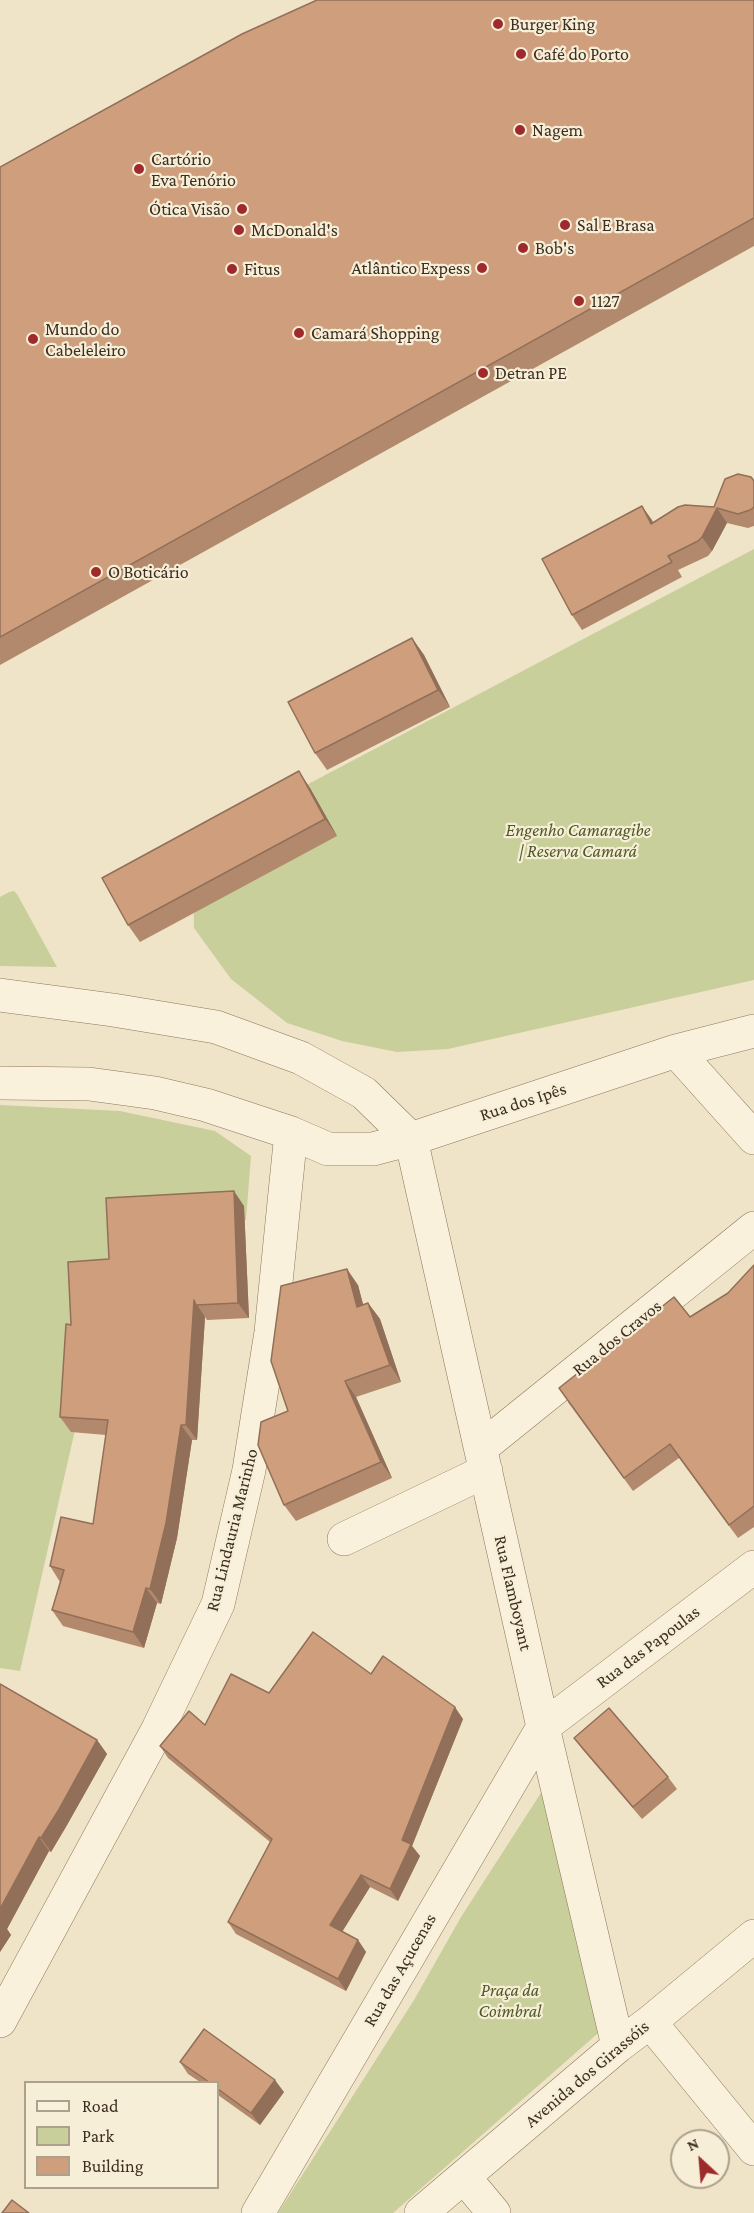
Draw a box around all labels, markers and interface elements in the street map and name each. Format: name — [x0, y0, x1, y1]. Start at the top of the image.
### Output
place label: Burger King — [510, 13, 595, 35]
marker: Burger King — [491, 17, 505, 31]
place label: Café do Porto — [533, 43, 629, 65]
marker: Café do Porto — [514, 47, 528, 61]
place label: Nagem — [532, 119, 583, 141]
marker: Nagem — [513, 123, 527, 137]
place label: Cartório Eva Tenório — [151, 148, 236, 190]
marker: Cartório Eva Tenório — [132, 162, 146, 176]
place label: Ótica Visão — [149, 198, 230, 220]
marker: Ótica Visão — [235, 202, 249, 216]
place label: Sal E Brasa — [577, 214, 655, 236]
marker: Sal E Brasa — [558, 218, 572, 232]
place label: McDonald's — [251, 219, 338, 241]
marker: McDonald's — [232, 223, 246, 237]
place label: Bob's — [535, 237, 574, 259]
marker: Bob's — [516, 241, 530, 255]
place label: Atlântico Expess — [351, 257, 470, 279]
place label: Fitus — [244, 258, 280, 280]
marker: Atlântico Expess — [475, 261, 489, 275]
marker: Fitus — [225, 262, 239, 276]
place label: 1127 — [591, 290, 620, 312]
marker: 1127 — [572, 294, 586, 308]
place label: Mundo do Cabeleleiro — [45, 318, 126, 360]
place label: Camará Shopping — [311, 322, 439, 344]
marker: Camará Shopping — [292, 326, 306, 340]
marker: Mundo do Cabeleleiro — [26, 332, 40, 346]
place label: Detran PE — [495, 362, 567, 384]
marker: Detran PE — [476, 366, 490, 380]
place label: O Boticário — [108, 561, 189, 583]
marker: O Boticário — [89, 565, 103, 579]
park label: Engenho Camaragibe | Reserva Camará — [505, 819, 651, 862]
street label: Rua dos Ipês — [477, 1078, 569, 1126]
street label: Rua dos Cravos — [568, 1295, 666, 1381]
street label: Rua Lindauria Marinho — [201, 1446, 263, 1614]
street label: Rua Flamboyant — [489, 1533, 537, 1653]
street label: Rua das Papoulas — [592, 1601, 704, 1693]
street label: Rua das Açucenas — [359, 1910, 441, 2030]
park label: Praça da Coimbral — [478, 1979, 542, 2022]
street label: Avenida dos Girassóis — [520, 2016, 654, 2132]
legend — [24, 2081, 219, 2189]
text: Road — [82, 2096, 119, 2116]
text: Park — [82, 2126, 114, 2146]
north arrow — [670, 2129, 730, 2189]
text: N — [684, 2134, 701, 2154]
text: Building — [82, 2156, 143, 2176]

